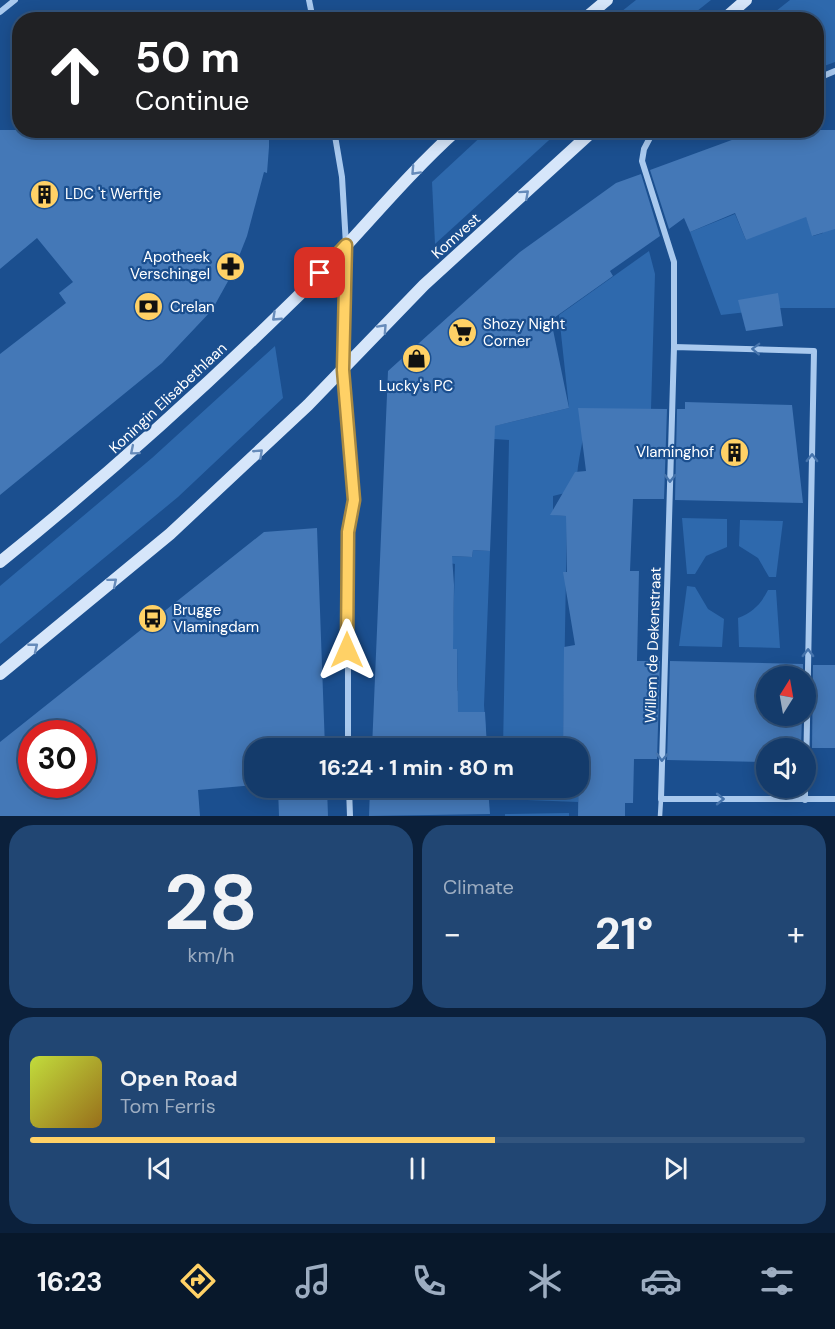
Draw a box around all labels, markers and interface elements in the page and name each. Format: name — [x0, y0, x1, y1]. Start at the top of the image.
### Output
text: 50 m — [135, 30, 240, 85]
icon: ahead — [36, 36, 114, 114]
text: Continue — [135, 83, 249, 118]
one-way arrow — [411, 164, 422, 174]
building icon: LDC 't Werftje — [28, 178, 60, 210]
place label: LDC 't Werftje — [65, 184, 161, 204]
one-way arrow — [518, 190, 529, 201]
street label: Komvest — [427, 209, 485, 263]
place label: Apotheek Verschingel — [130, 247, 210, 284]
pin — [294, 247, 345, 298]
pharmacy icon: Apotheek Verschingel — [215, 250, 247, 282]
icon: arrive — [303, 256, 336, 289]
bank icon: Crelan — [133, 291, 165, 323]
place label: Crelan — [170, 297, 215, 317]
one-way arrow — [272, 310, 283, 321]
place label: Shozy Night Corner — [483, 314, 565, 351]
supermarket icon: Shozy Night Corner — [446, 317, 478, 349]
one-way arrow — [376, 324, 387, 335]
street label: Koningin Elisabethlaan — [105, 338, 231, 458]
shop icon: Lucky's PC — [400, 343, 432, 375]
one-way arrow — [751, 343, 760, 356]
place label: Lucky's PC — [379, 376, 453, 396]
building icon: Vlaminghof — [719, 436, 751, 468]
place label: Vlaminghof — [636, 442, 714, 462]
one-way arrow — [130, 443, 141, 454]
one-way arrow — [251, 449, 262, 460]
one-way arrow — [806, 454, 818, 463]
one-way arrow — [663, 474, 676, 483]
street label: Willem de Dekenstraat — [640, 566, 666, 723]
one-way arrow — [106, 578, 117, 589]
place label: Brugge Vlamingdam — [173, 600, 259, 637]
bus stop icon: Brugge Vlamingdam — [136, 603, 168, 635]
position arrow — [315, 618, 379, 682]
one-way arrow — [27, 643, 38, 654]
one-way arrow — [802, 649, 814, 658]
north arrow — [756, 666, 816, 726]
map controls — [756, 666, 816, 798]
speed limit sign: 30 — [18, 720, 96, 798]
button: sound — [756, 738, 816, 798]
text: 16:24 · 1 min · 80 m — [319, 753, 514, 782]
one-way arrow — [656, 753, 669, 762]
one-way arrow — [715, 793, 724, 805]
text: 28 — [164, 852, 258, 953]
text: Climate — [443, 874, 514, 900]
text: 21° — [595, 904, 653, 963]
text: − — [443, 912, 461, 955]
text: + — [787, 912, 805, 955]
text: km/h — [187, 942, 235, 968]
text: Open Road — [120, 1064, 238, 1093]
text: Tom Ferris — [120, 1093, 216, 1119]
icon: previous — [143, 1152, 176, 1185]
icon: pause — [401, 1152, 434, 1185]
icon: next — [659, 1152, 692, 1185]
icon: directions — [177, 1260, 219, 1302]
icon: music — [292, 1260, 334, 1302]
icon: phone — [408, 1260, 450, 1302]
icon: climate — [524, 1260, 566, 1302]
icon: car — [640, 1260, 682, 1302]
icon: filters — [756, 1260, 798, 1302]
text: 16:23 — [37, 1264, 103, 1299]

